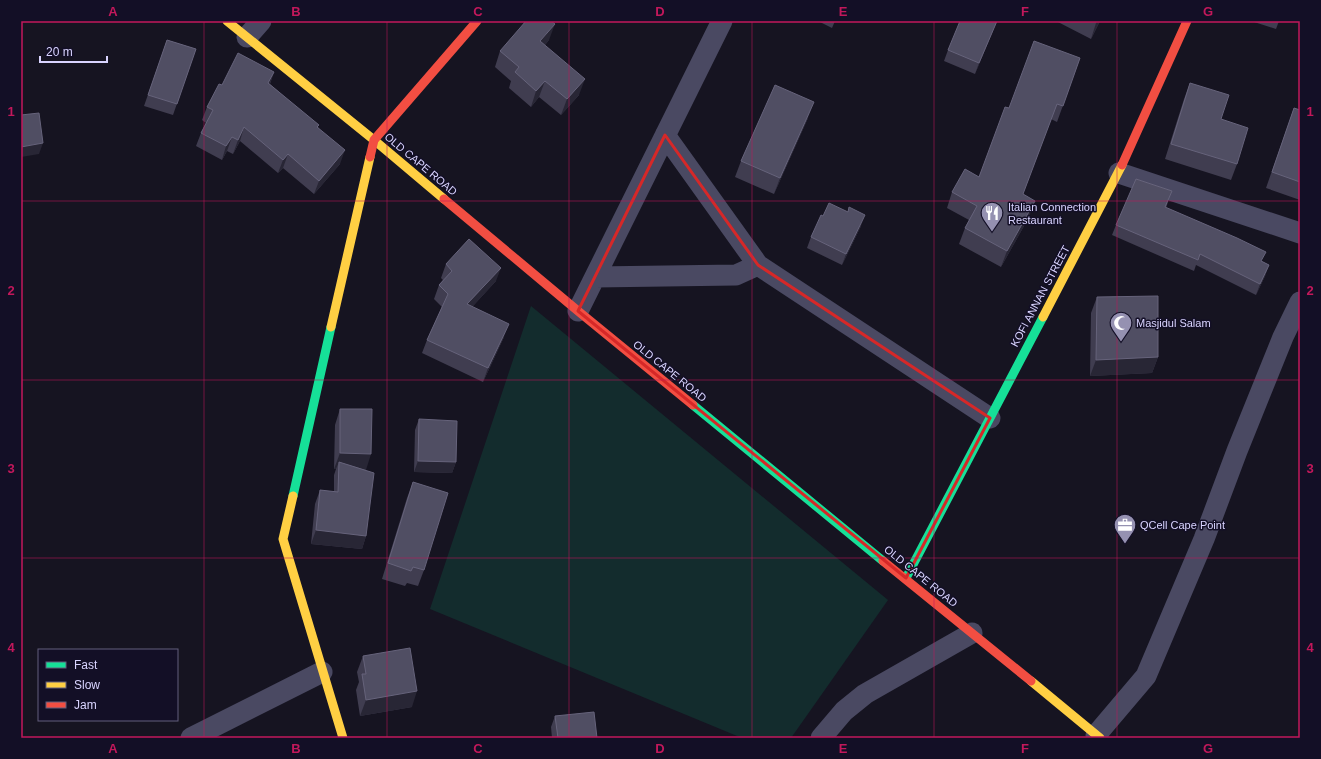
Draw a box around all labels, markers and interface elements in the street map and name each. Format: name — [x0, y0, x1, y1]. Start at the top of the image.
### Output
text: A — [108, 4, 118, 19]
text: B — [291, 4, 301, 19]
text: C — [473, 4, 483, 19]
text: D — [655, 4, 665, 19]
text: E — [839, 4, 848, 19]
text: F — [1021, 4, 1029, 19]
text: G — [1203, 4, 1213, 19]
scale bar — [40, 38, 107, 64]
text: 20 m — [46, 45, 73, 59]
text: 1 — [7, 104, 15, 119]
text: 1 — [1306, 104, 1314, 119]
street label: OLD CAPE ROAD — [382, 130, 460, 198]
restaurant icon: Italian Connection Restaurant — [979, 200, 1005, 233]
place label: Italian Connection Restaurant — [1008, 201, 1096, 226]
street label: KOFI ANNAN STREET — [1008, 243, 1072, 349]
text: 2 — [7, 283, 15, 298]
text: 2 — [1306, 283, 1314, 298]
mosque icon: Masjidul Salam — [1108, 310, 1134, 343]
place label: Masjidul Salam — [1136, 317, 1211, 329]
street label: OLD CAPE ROAD — [631, 338, 709, 404]
text: 3 — [7, 461, 15, 476]
text: 3 — [1306, 461, 1314, 476]
office icon: QCell Cape Point — [1112, 512, 1138, 545]
place label: QCell Cape Point — [1140, 519, 1225, 531]
street label: OLD CAPE ROAD — [882, 543, 960, 609]
text: 4 — [7, 640, 15, 655]
text: 4 — [1306, 640, 1314, 655]
legend — [38, 649, 178, 721]
text: Fast — [74, 658, 98, 672]
text: Slow — [74, 678, 100, 692]
text: Jam — [74, 698, 97, 712]
text: A — [108, 741, 118, 756]
text: B — [291, 741, 301, 756]
text: C — [473, 741, 483, 756]
text: D — [655, 741, 665, 756]
text: E — [839, 741, 848, 756]
text: F — [1021, 741, 1029, 756]
text: G — [1203, 741, 1213, 756]

